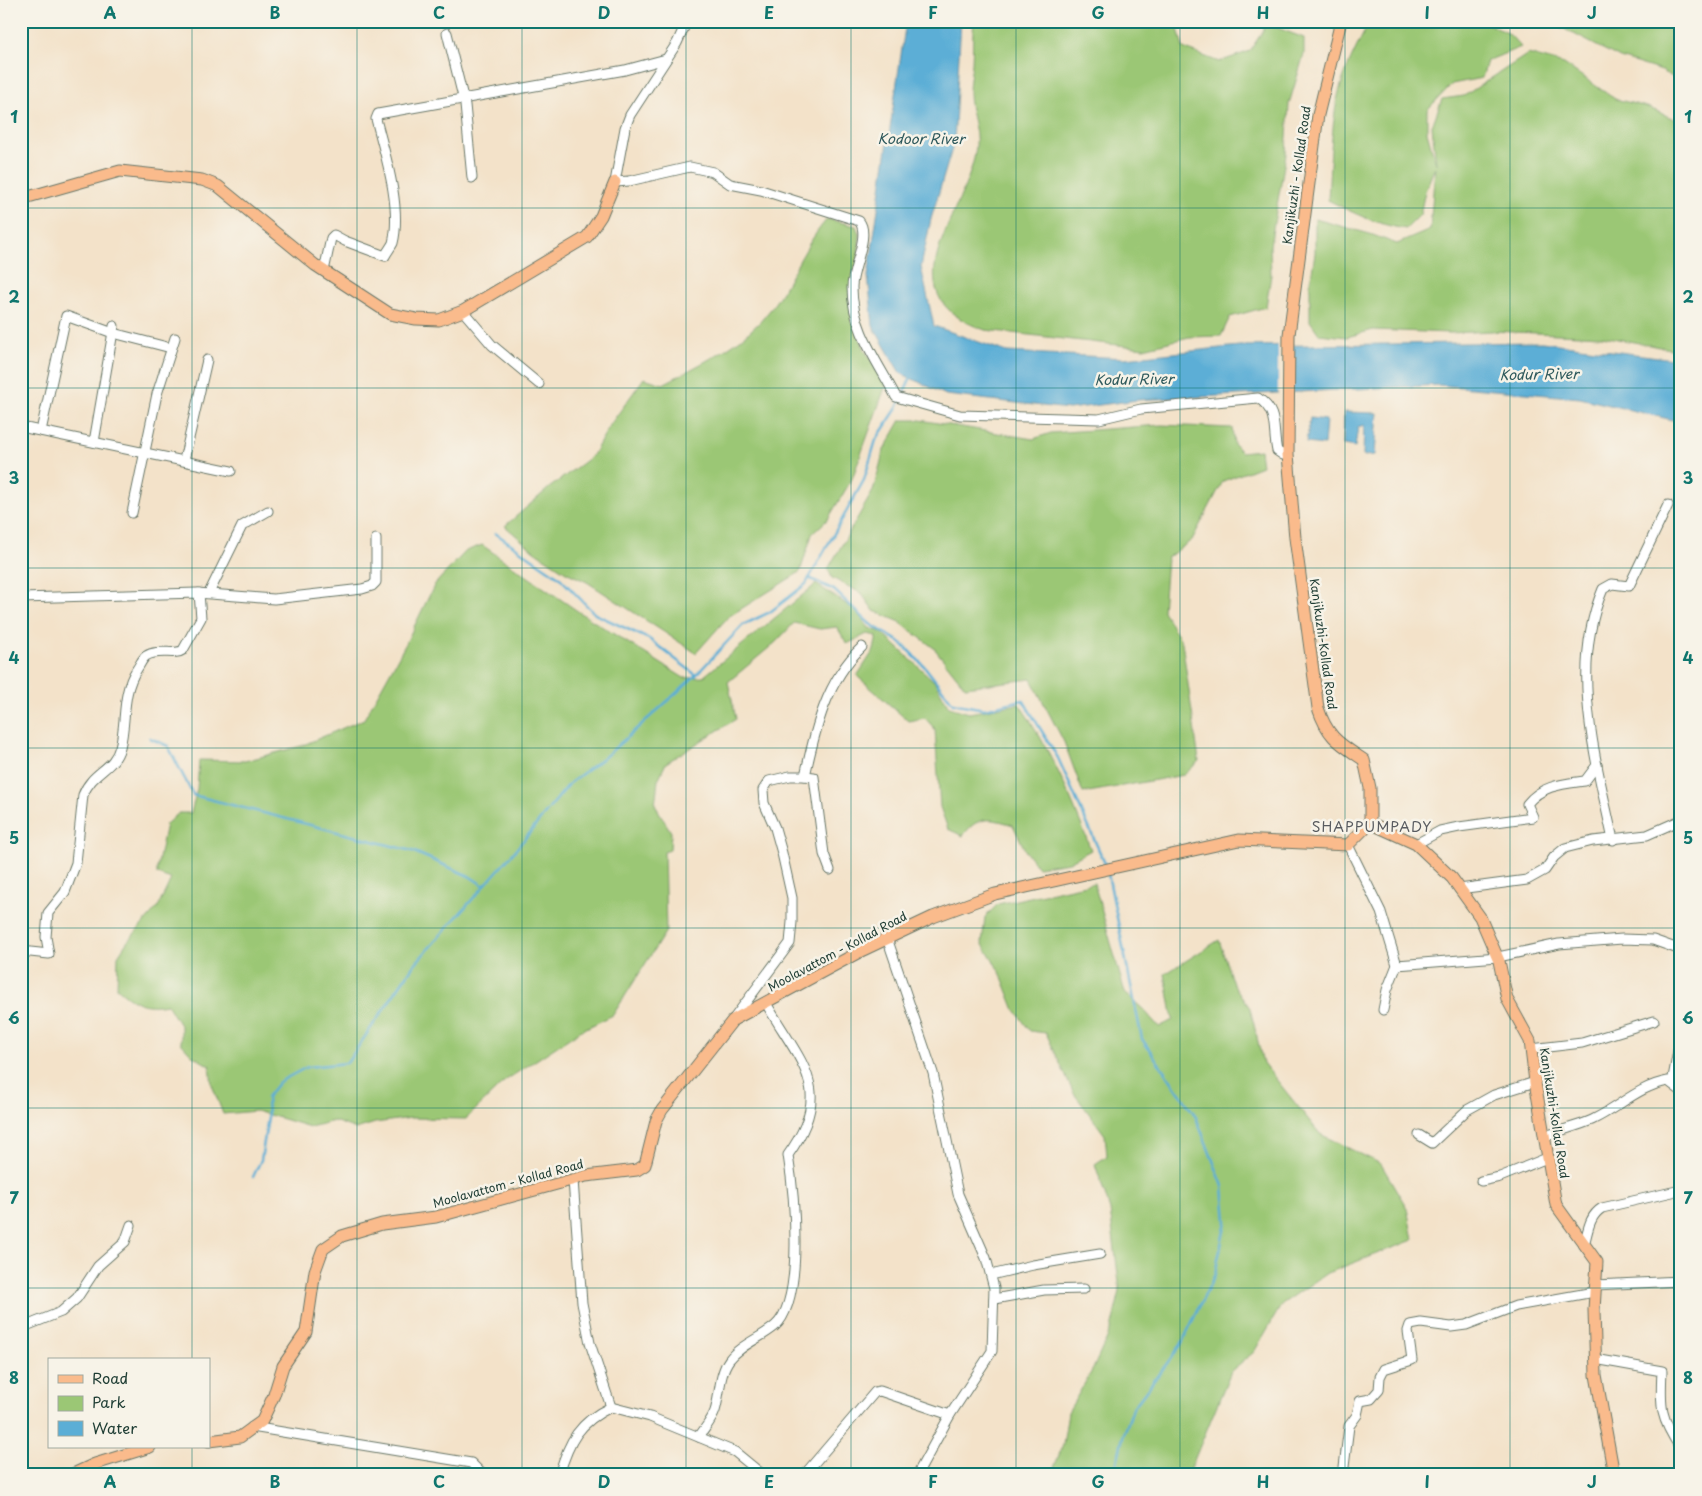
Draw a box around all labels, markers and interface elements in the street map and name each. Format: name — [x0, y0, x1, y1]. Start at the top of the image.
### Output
text: A — [104, 0, 117, 24]
text: B — [270, 0, 281, 24]
text: C — [433, 0, 445, 24]
text: D — [598, 0, 610, 24]
text: E — [764, 0, 774, 24]
text: F — [928, 0, 938, 24]
text: G — [1091, 0, 1105, 24]
text: H — [1257, 0, 1269, 24]
text: I — [1424, 0, 1430, 24]
text: J — [1587, 0, 1597, 24]
text: 1 — [10, 104, 18, 128]
text: 1 — [1684, 104, 1692, 128]
street label: Kanjikuzhi - Kollad Road — [1277, 105, 1315, 245]
water label: Kodoor River — [877, 128, 966, 149]
text: 2 — [8, 284, 20, 308]
text: 2 — [1682, 284, 1694, 308]
water label: Kodur River — [1499, 363, 1580, 385]
water label: Kodur River — [1094, 368, 1175, 390]
text: 3 — [9, 465, 19, 489]
text: 3 — [1683, 465, 1693, 489]
street label: Kanjikuzhi-Kollad Road — [1306, 577, 1342, 711]
text: 4 — [9, 645, 20, 669]
text: 4 — [1683, 645, 1694, 669]
district label: SHAPPUMPADY — [1312, 816, 1432, 837]
text: 5 — [9, 825, 19, 849]
text: 5 — [1683, 825, 1693, 849]
street label: Moolavattom - Kollad Road — [764, 907, 910, 995]
text: 6 — [8, 1005, 20, 1029]
text: 6 — [1682, 1005, 1694, 1029]
street label: Kanjikuzhi-Kollad Road — [1536, 1046, 1574, 1180]
street label: Moolavattom - Kollad Road — [431, 1154, 585, 1212]
text: 7 — [9, 1185, 19, 1209]
text: 7 — [1683, 1185, 1693, 1209]
legend — [48, 1358, 210, 1448]
text: 8 — [9, 1365, 19, 1389]
text: 8 — [1683, 1365, 1693, 1389]
text: Road — [92, 1366, 128, 1389]
text: Park — [92, 1390, 126, 1413]
text: Water — [92, 1416, 137, 1439]
text: A — [104, 1469, 117, 1493]
text: B — [270, 1469, 281, 1493]
text: C — [433, 1469, 445, 1493]
text: D — [598, 1469, 610, 1493]
text: E — [764, 1469, 774, 1493]
text: F — [928, 1469, 938, 1493]
text: G — [1091, 1469, 1105, 1493]
text: H — [1257, 1469, 1269, 1493]
text: I — [1424, 1469, 1430, 1493]
text: J — [1587, 1469, 1597, 1493]

